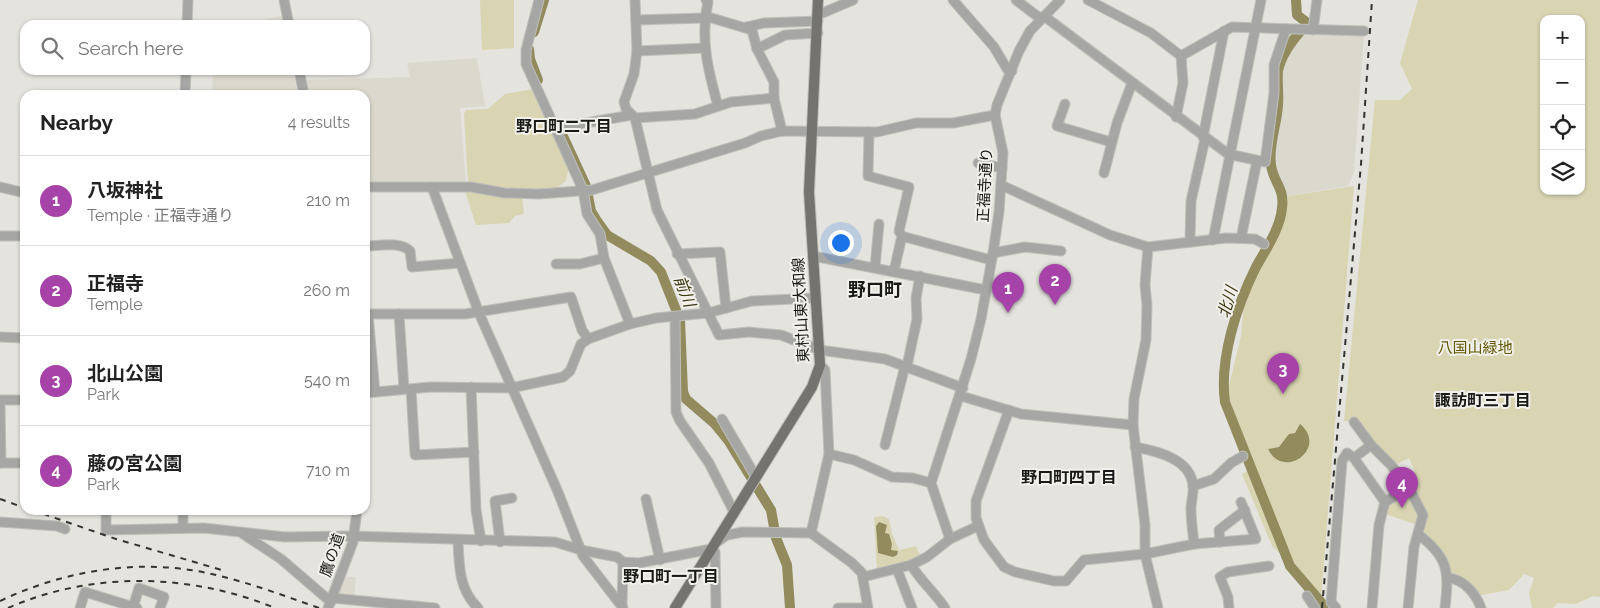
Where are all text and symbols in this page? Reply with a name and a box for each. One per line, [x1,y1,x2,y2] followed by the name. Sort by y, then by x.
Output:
[1540,15,1585,195] map controls
[1540,15,1585,60] button: +
[20,20,370,75] search box
[38,34,66,62] icon: search
[78,37,184,59] text: Search here
[1540,60,1585,105] button: −
[1540,105,1585,150] button: locate
[40,110,113,135] text: Nearby
[288,113,350,132] text: 4 results
[516,117,612,136] district label: 野口町二丁目
[974,147,996,223] street label: 正福寺通り
[1540,150,1585,195] button: layers
[87,179,163,201] text: 八坂神社
[52,191,60,210] text: 1
[306,191,350,210] text: 210 m
[87,206,234,225] text: Temple · 正福寺通り
[828,230,854,256] your location
[789,257,813,363] street label: 東村山東大和線
[1039,264,1071,305] pin: 2
[87,272,144,294] text: 正福寺
[992,272,1024,313] pin: 1
[670,273,700,311] water label: 前川
[848,279,902,300] district label: 野口町
[51,281,61,300] text: 2
[303,281,350,300] text: 260 m
[1214,282,1242,320] water label: 北川
[87,295,143,314] text: Temple
[1437,339,1513,357] park label: 八国山緑地
[1267,353,1299,394] pin: 3
[87,362,163,384] text: 北山公園
[52,371,60,390] text: 3
[304,371,350,390] text: 540 m
[87,385,120,404] text: Park
[1435,391,1531,410] district label: 諏訪町三丁目
[87,452,182,474] text: 藤の宮公園
[51,461,61,480] text: 4
[306,461,350,480] text: 710 m
[1386,467,1418,508] pin: 4
[1021,468,1117,487] district label: 野口町四丁目
[87,475,120,494] text: Park
[316,531,348,579] street label: 鷹の道
[623,567,719,586] district label: 野口町一丁目

